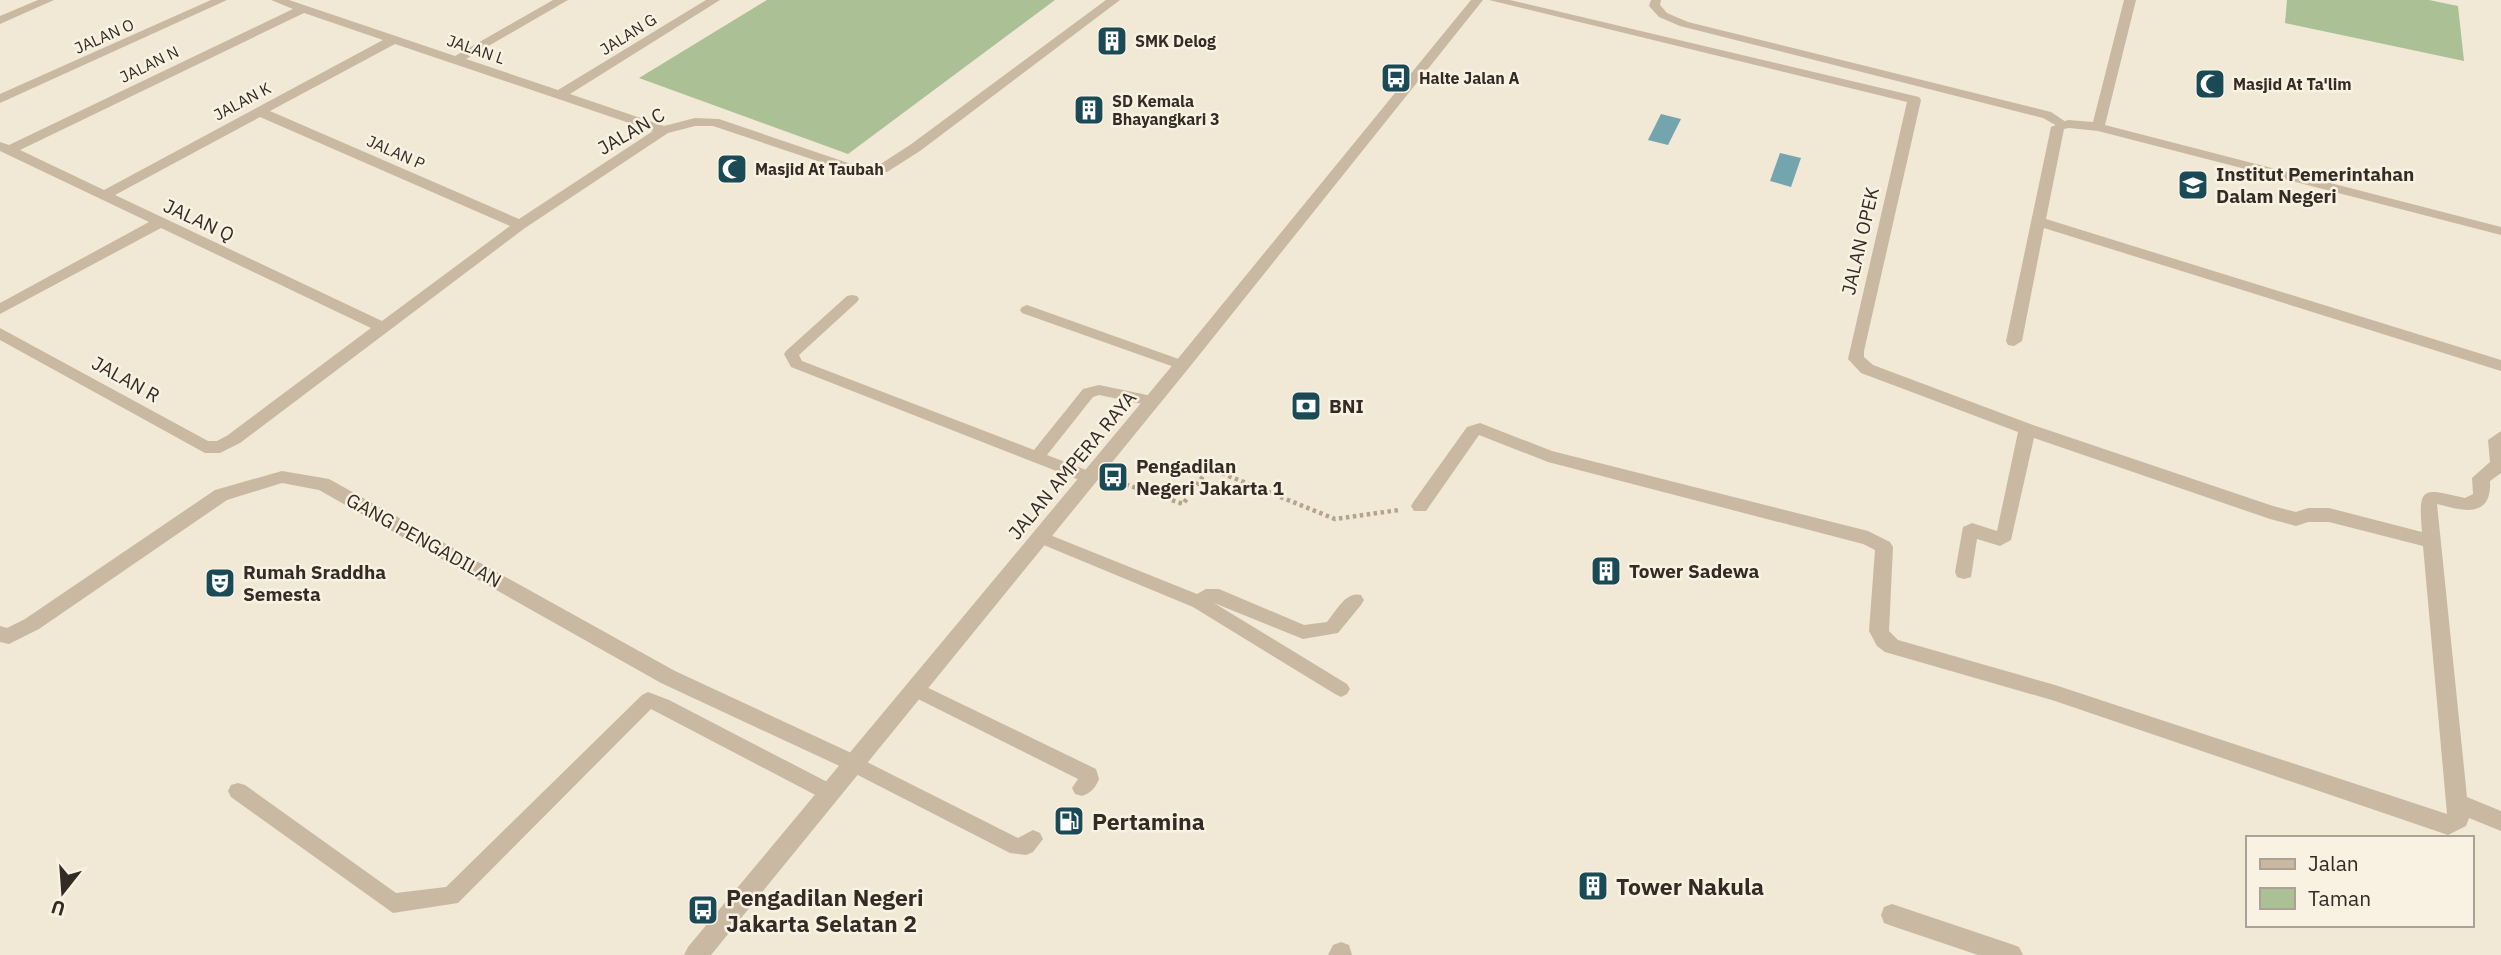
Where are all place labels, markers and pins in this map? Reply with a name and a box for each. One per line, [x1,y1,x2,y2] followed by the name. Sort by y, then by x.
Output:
[1095,24,1129,58] building icon: SMK Delog
[1135,31,1216,51] place label: SMK Delog
[1379,61,1413,95] bus stop icon: Halte Jalan A
[2193,67,2227,101] mosque icon: Masjid At Ta'lim
[1419,68,1520,88] place label: Halte Jalan A
[2233,74,2352,94] place label: Masjid At Ta'lim
[1112,91,1220,129] place label: SD Kemala Bhayangkari 3
[1072,93,1106,127] building icon: SD Kemala Bhayangkari 3
[715,152,749,186] mosque icon: Masjid At Taubah
[755,159,884,179] place label: Masjid At Taubah
[2216,162,2414,208] place label: Institut Pemerintahan Dalam Negeri
[2176,168,2210,202] school or university icon: Institut Pemerintahan Dalam Negeri
[1289,389,1323,423] bank icon: BNI
[1329,394,1364,418] place label: BNI
[1136,454,1285,500] place label: Pengadilan Negeri Jakarta 1
[1096,460,1130,494] bus stop icon: Pengadilan Negeri Jakarta 1
[1589,554,1623,588] building icon: Tower Sadewa
[1629,559,1760,583] place label: Tower Sadewa
[243,560,386,606] place label: Rumah Sraddha Semesta
[203,566,237,600] theatre icon: Rumah Sraddha Semesta
[1052,804,1086,838] fuel station icon: Pertamina
[1092,806,1205,836] place label: Pertamina
[1576,869,1610,903] building icon: Tower Nakula
[1616,871,1764,901] place label: Tower Nakula
[726,882,924,938] place label: Pengadilan Negeri Jakarta Selatan 2
[686,893,720,927] bus stop icon: Pengadilan Negeri Jakarta Selatan 2

